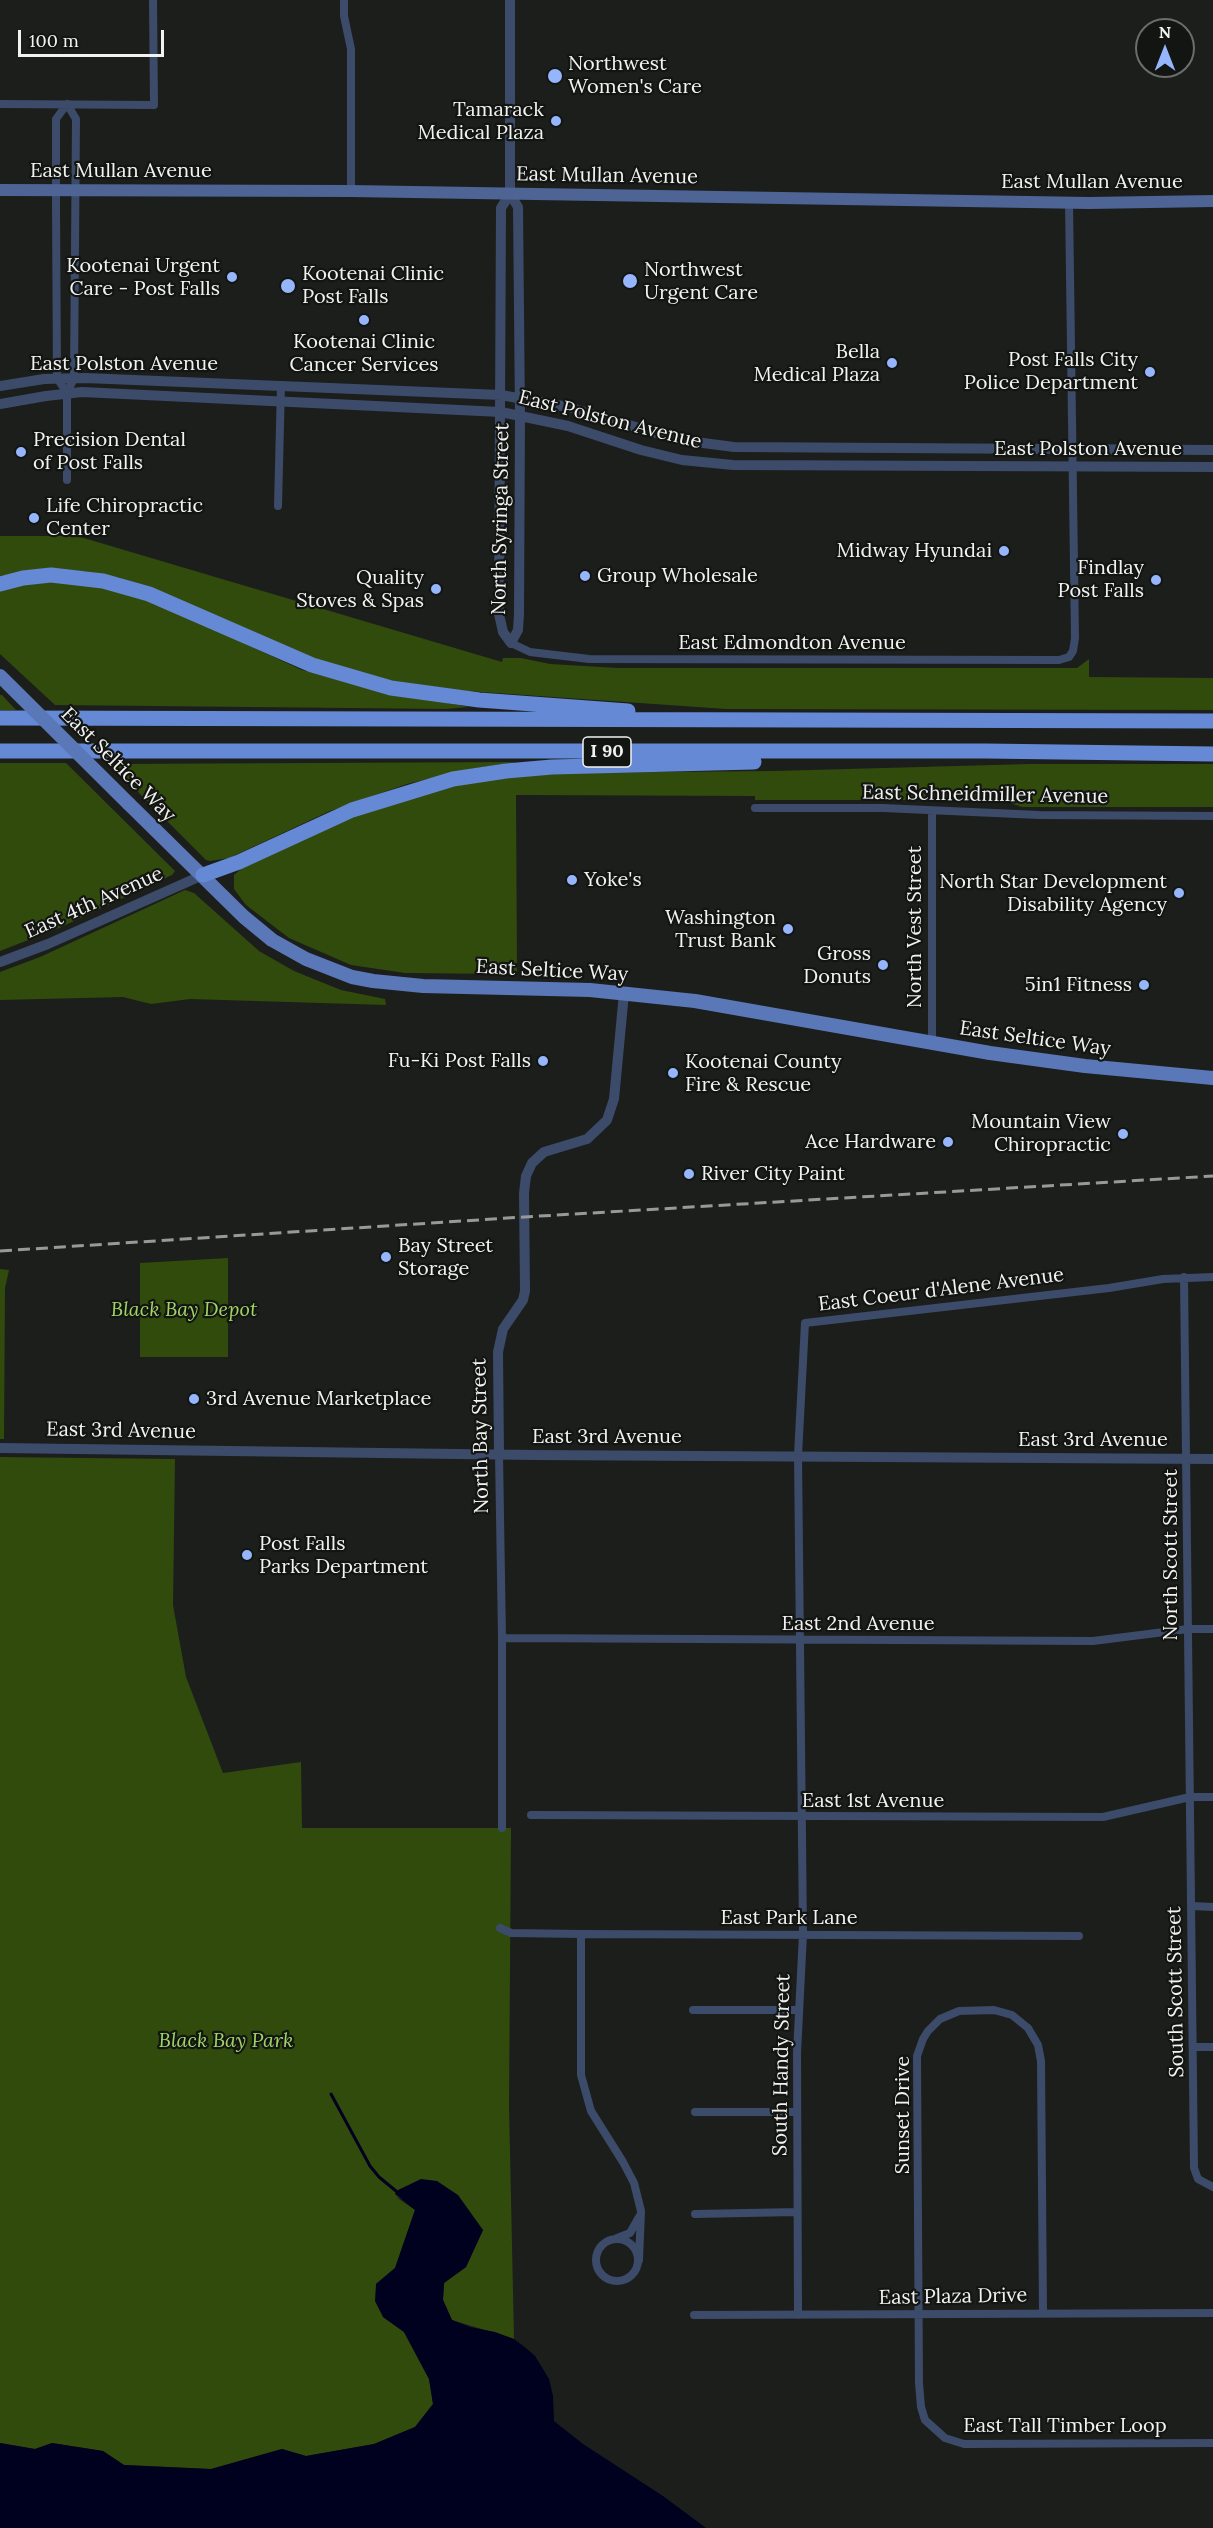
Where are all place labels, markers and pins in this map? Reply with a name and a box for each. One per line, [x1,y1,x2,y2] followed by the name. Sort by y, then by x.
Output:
[568,52,702,99] place label: Northwest Women's Care
[546,67,564,85] marker: Northwest Women's Care
[418,98,544,145] place label: Tamarack Medical Plaza
[549,114,563,128] marker: Tamarack Medical Plaza
[66,254,220,301] place label: Kootenai Urgent Care - Post Falls
[644,258,758,305] place label: Northwest Urgent Care
[302,262,444,309] place label: Kootenai Clinic Post Falls
[225,270,239,284] marker: Kootenai Urgent Care - Post Falls
[621,272,639,290] marker: Northwest Urgent Care
[279,277,297,295] marker: Kootenai Clinic Post Falls
[357,313,371,327] marker: Kootenai Clinic Cancer Services
[289,330,439,377] place label: Kootenai Clinic Cancer Services
[754,340,880,387] place label: Bella Medical Plaza
[964,348,1138,395] place label: Post Falls City Police Department
[885,356,899,370] marker: Bella Medical Plaza
[1143,365,1157,379] marker: Post Falls City Police Department
[33,428,186,475] place label: Precision Dental of Post Falls
[14,445,28,459] marker: Precision Dental of Post Falls
[46,494,203,541] place label: Life Chiropractic Center
[27,511,41,525] marker: Life Chiropractic Center
[837,539,992,563] place label: Midway Hyundai
[997,544,1011,558] marker: Midway Hyundai
[1058,556,1144,603] place label: Findlay Post Falls
[597,564,758,588] place label: Group Wholesale
[296,566,424,613] place label: Quality Stoves & Spas
[578,569,592,583] marker: Group Wholesale
[1149,573,1163,587] marker: Findlay Post Falls
[429,582,443,596] marker: Quality Stoves & Spas
[584,868,642,892] place label: Yoke's
[939,870,1167,917] place label: North Star Development Disability Agency
[565,873,579,887] marker: Yoke's
[1172,886,1186,900] marker: North Star Development Disability Agency
[665,906,776,953] place label: Washington Trust Bank
[781,922,795,936] marker: Washington Trust Bank
[803,942,871,989] place label: Gross Donuts
[876,958,890,972] marker: Gross Donuts
[1025,973,1132,997] place label: 5in1 Fitness
[1137,978,1151,992] marker: 5in1 Fitness
[388,1049,531,1073] place label: Fu-Ki Post Falls
[685,1050,842,1097] place label: Kootenai County Fire & Rescue
[536,1054,550,1068] marker: Fu-Ki Post Falls
[666,1066,680,1080] marker: Kootenai County Fire & Rescue
[971,1110,1111,1157] place label: Mountain View Chiropractic
[1116,1127,1130,1141] marker: Mountain View Chiropractic
[805,1130,936,1154] place label: Ace Hardware
[941,1135,955,1149] marker: Ace Hardware
[701,1162,845,1186] place label: River City Paint
[682,1167,696,1181] marker: River City Paint
[398,1234,493,1281] place label: Bay Street Storage
[379,1250,393,1264] marker: Bay Street Storage
[206,1387,431,1411] place label: 3rd Avenue Marketplace
[187,1392,201,1406] marker: 3rd Avenue Marketplace
[259,1532,428,1579] place label: Post Falls Parks Department
[240,1548,254,1562] marker: Post Falls Parks Department

